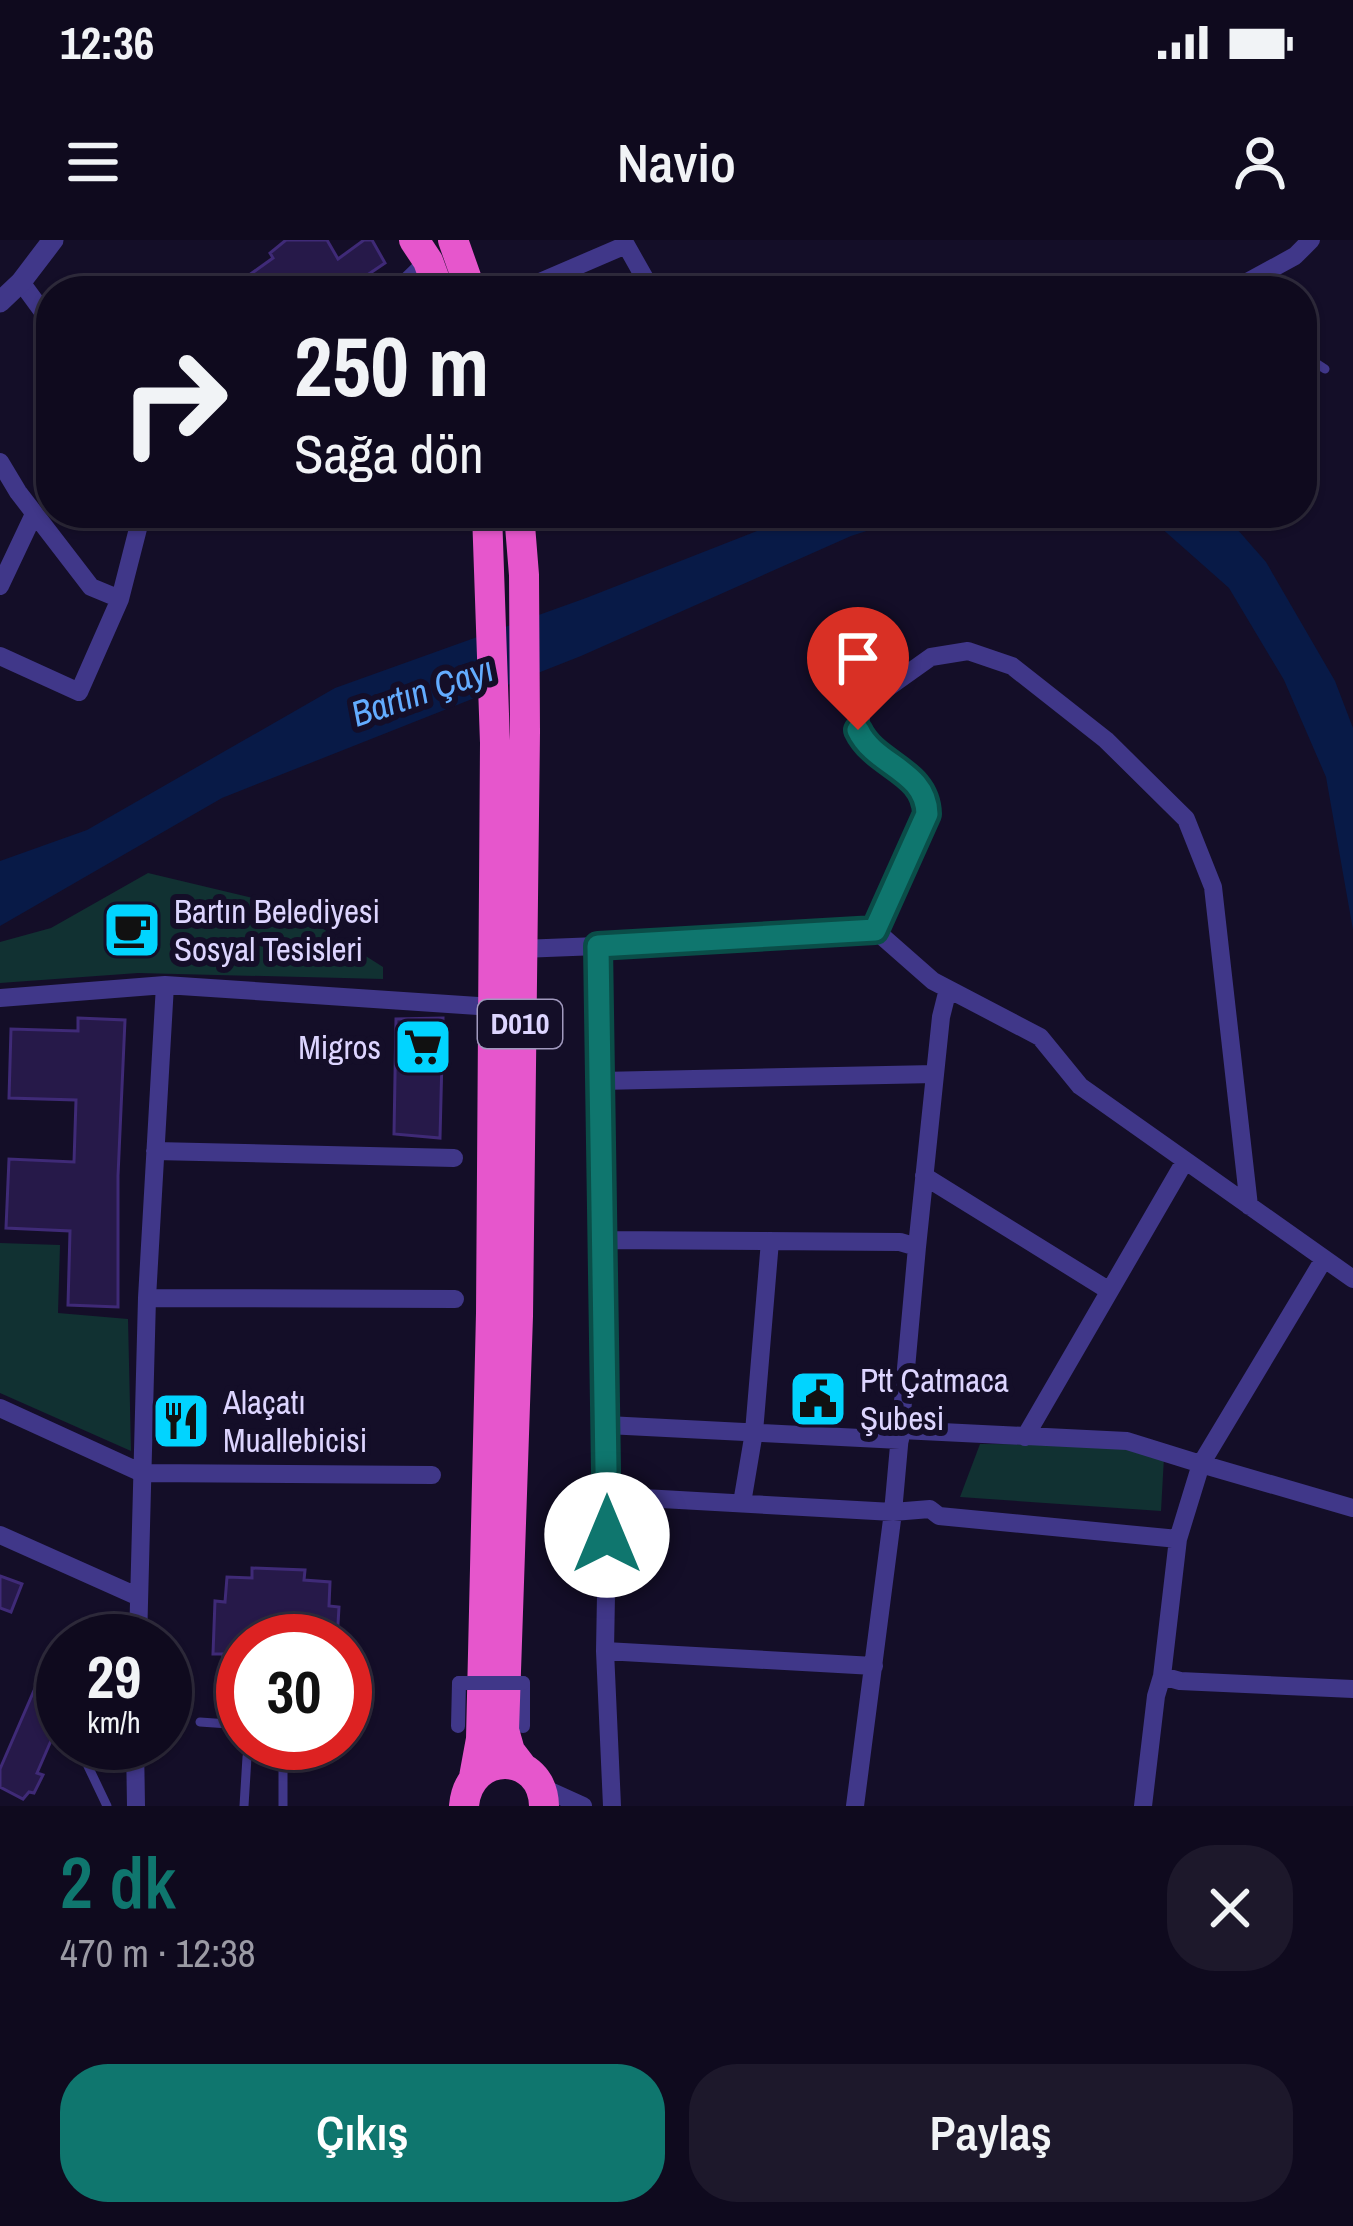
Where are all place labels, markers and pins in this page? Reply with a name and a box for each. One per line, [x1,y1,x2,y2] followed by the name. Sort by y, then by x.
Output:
[807,607,909,730] pin
[174,889,380,971] place label: Bartın Belediyesi Sosyal Tesisleri
[101,899,163,961] cafe icon: Bartın Belediyesi Sosyal Tesisleri
[392,1016,454,1078] supermarket icon: Migros
[298,1025,381,1069] place label: Migros
[860,1358,1009,1440] place label: Ptt Çatmaca Şubesi
[787,1368,849,1430] public building icon: Ptt Çatmaca Şubesi
[222,1380,367,1462] place label: Alaçatı Muallebicisi
[150,1390,212,1452] restaurant icon: Alaçatı Muallebicisi

